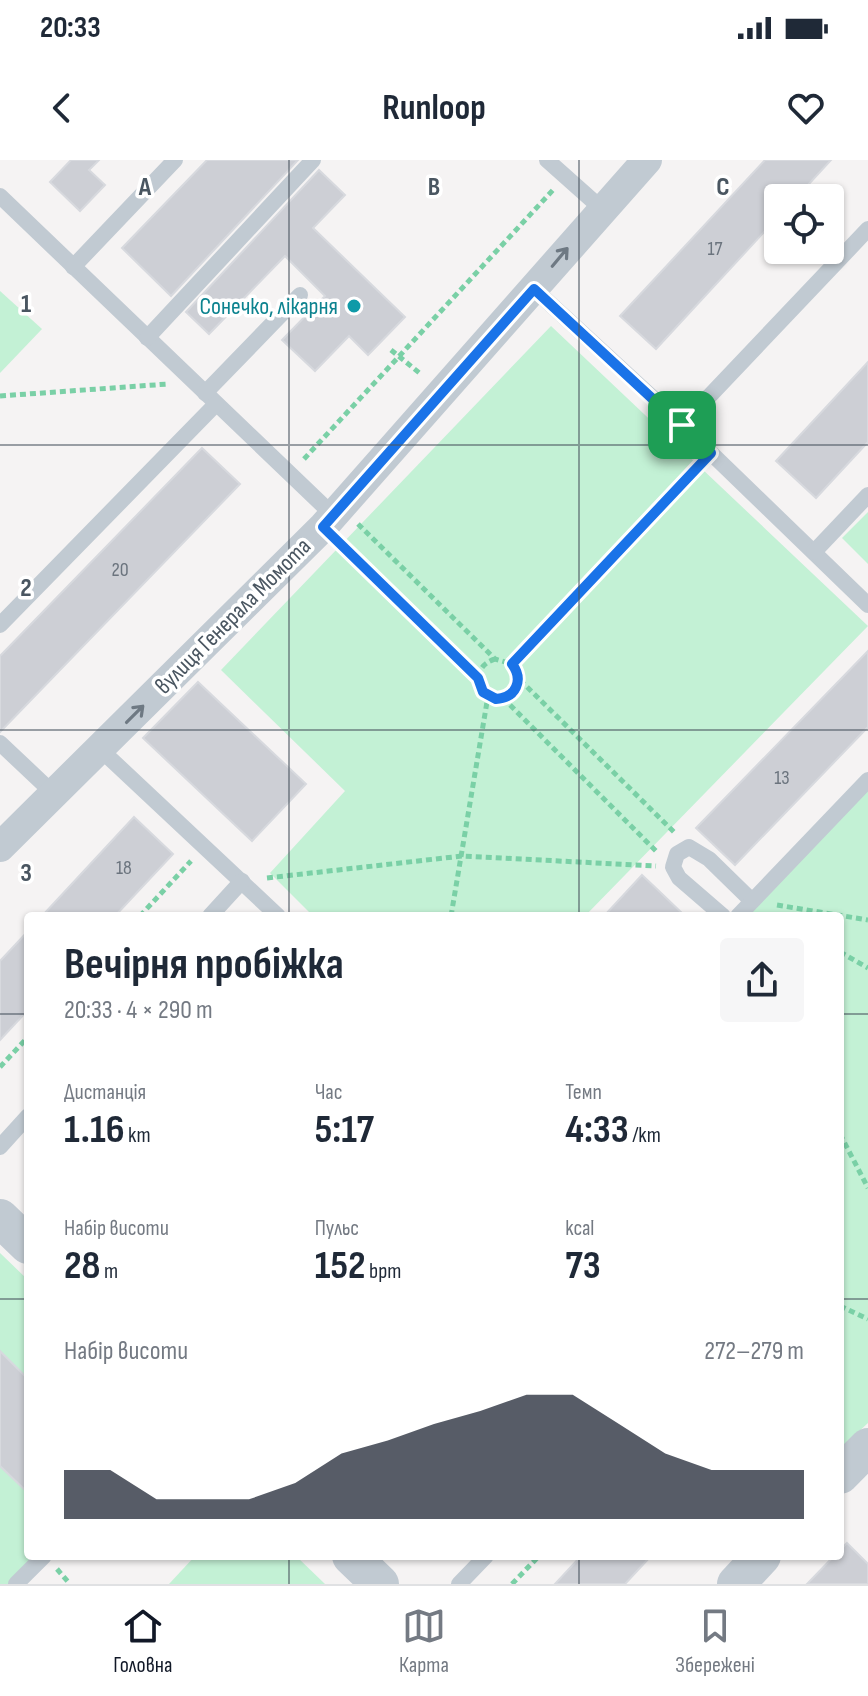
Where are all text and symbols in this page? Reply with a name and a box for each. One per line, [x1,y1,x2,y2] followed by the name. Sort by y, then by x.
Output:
[40,10,101,46] text: 20:33
[40,86,84,130] icon: back
[784,86,828,130] icon: heart
[382,87,486,130] text: Runloop
[138,172,152,203] text: A
[428,172,440,203] text: B
[716,172,730,203] text: C
[764,184,844,264] map controls
[764,184,844,264] button: locate
[708,237,722,261] house number: 17
[551,248,569,268] one-way arrow
[21,289,31,320] text: 1
[200,292,338,321] place label: Сонечко, лікарня
[345,297,363,315] marker: Сонечко, лікарня
[648,391,716,459] pin
[660,403,704,447] icon: arrive
[149,532,317,700] street label: вулиця Генерала Момота
[111,558,129,582] house number: 20
[20,573,32,604] text: 2
[125,704,145,723] one-way arrow
[774,766,790,790] house number: 13
[116,856,132,880] house number: 18
[20,858,32,889] text: 3
[64,938,344,991] text: Вечірня пробіжка
[720,938,804,1022] button: share
[64,995,213,1026] text: 20:33 · 4 × 290 m
[64,1079,146,1106] text: Дистанція
[315,1079,343,1106] text: Час
[565,1079,602,1106] text: Темп
[64,1106,125,1154] text: 1.16
[315,1106,374,1154] text: 5:17
[565,1106,629,1154] text: 4:33
[125,1122,151,1149] text: km
[629,1122,661,1149] text: /km
[64,1215,169,1242] text: Набір висоти
[315,1215,359,1242] text: Пульс
[565,1215,594,1242] text: kcal
[64,1242,100,1290] text: 28
[315,1242,366,1290] text: 152
[565,1242,601,1290] text: 73
[100,1258,118,1285] text: m
[366,1258,401,1285] text: bpm
[64,1336,188,1367] text: Набір висоти
[704,1336,804,1367] text: 272–279 m
[113,1604,173,1679] tab: Головна
[399,1604,449,1679] tab: Карта
[675,1604,755,1679] tab: Збережені

